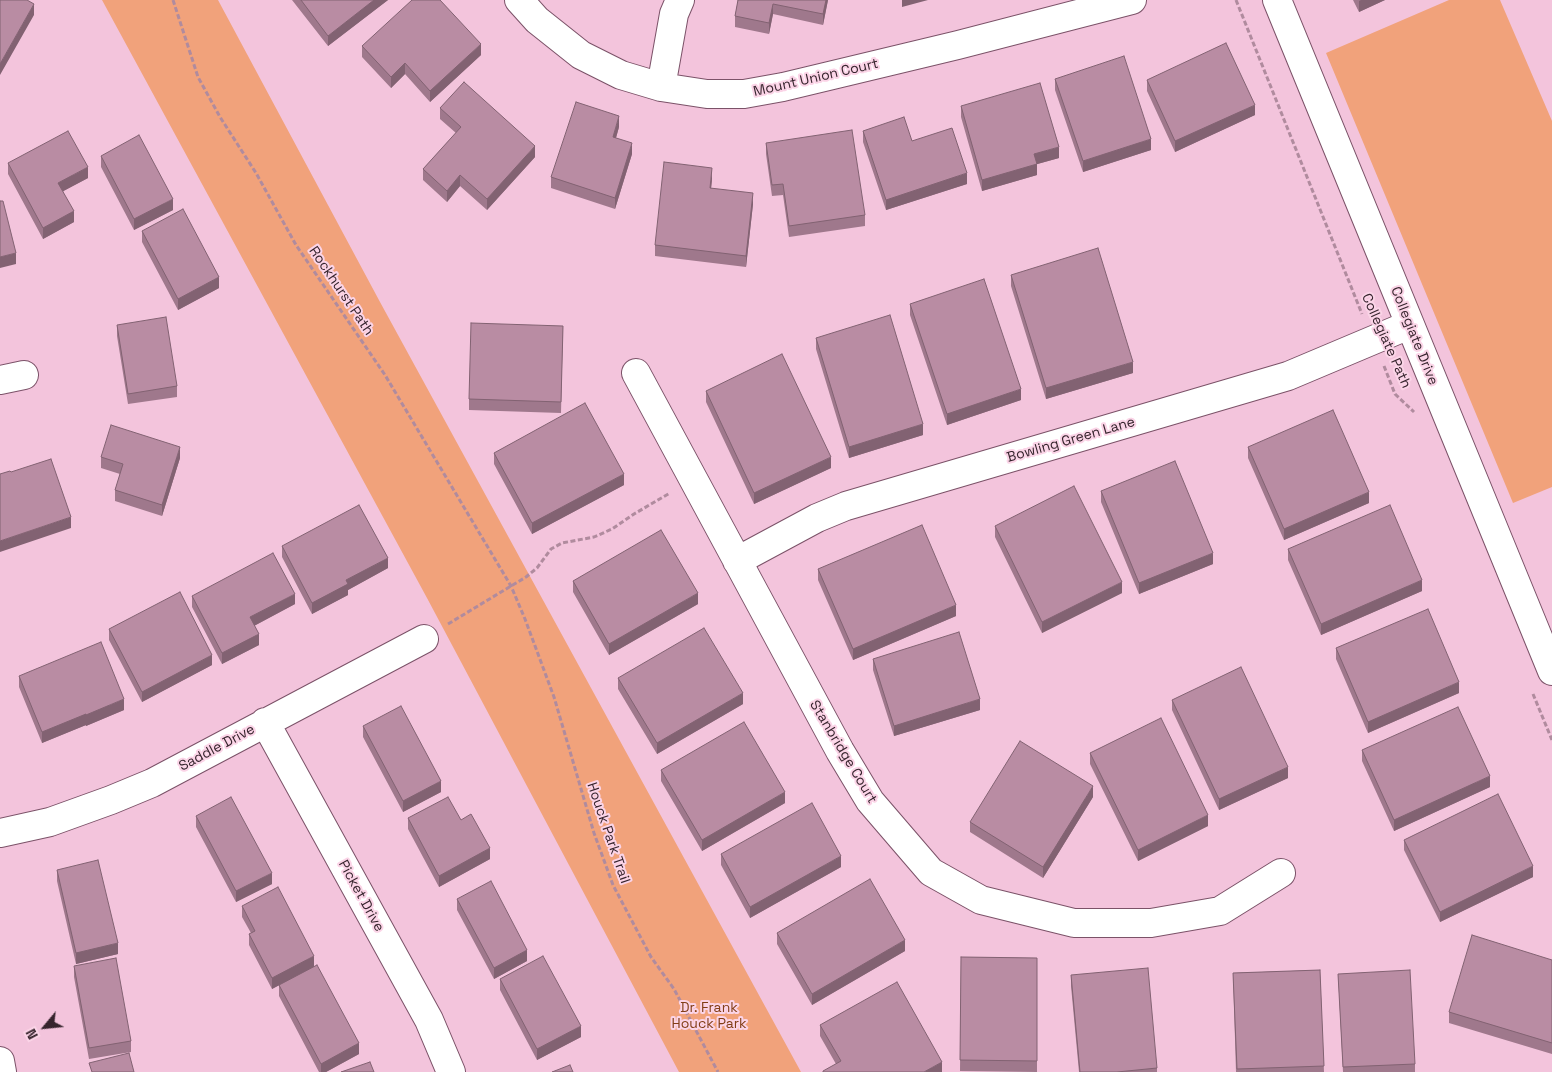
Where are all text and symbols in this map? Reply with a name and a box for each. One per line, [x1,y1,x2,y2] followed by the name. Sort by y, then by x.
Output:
[752,55,880,101] street label: Mount Union Court
[305,243,377,339] street label: Rockhurst Path
[1387,284,1441,388] street label: Collegiate Drive
[1358,291,1414,391] street label: Collegiate Path
[1005,414,1137,466] street label: Bowling Green Lane
[806,697,880,807] street label: Stanbridge Court
[176,721,258,775] street label: Saddle Drive
[583,780,633,886] street label: Houck Park Trail
[335,857,387,935] street label: Picket Drive
[671,1000,747,1032] park label: Dr. Frank Houck Park
[20,1002,70,1052] north arrow
[22,1026,42,1042] text: N

